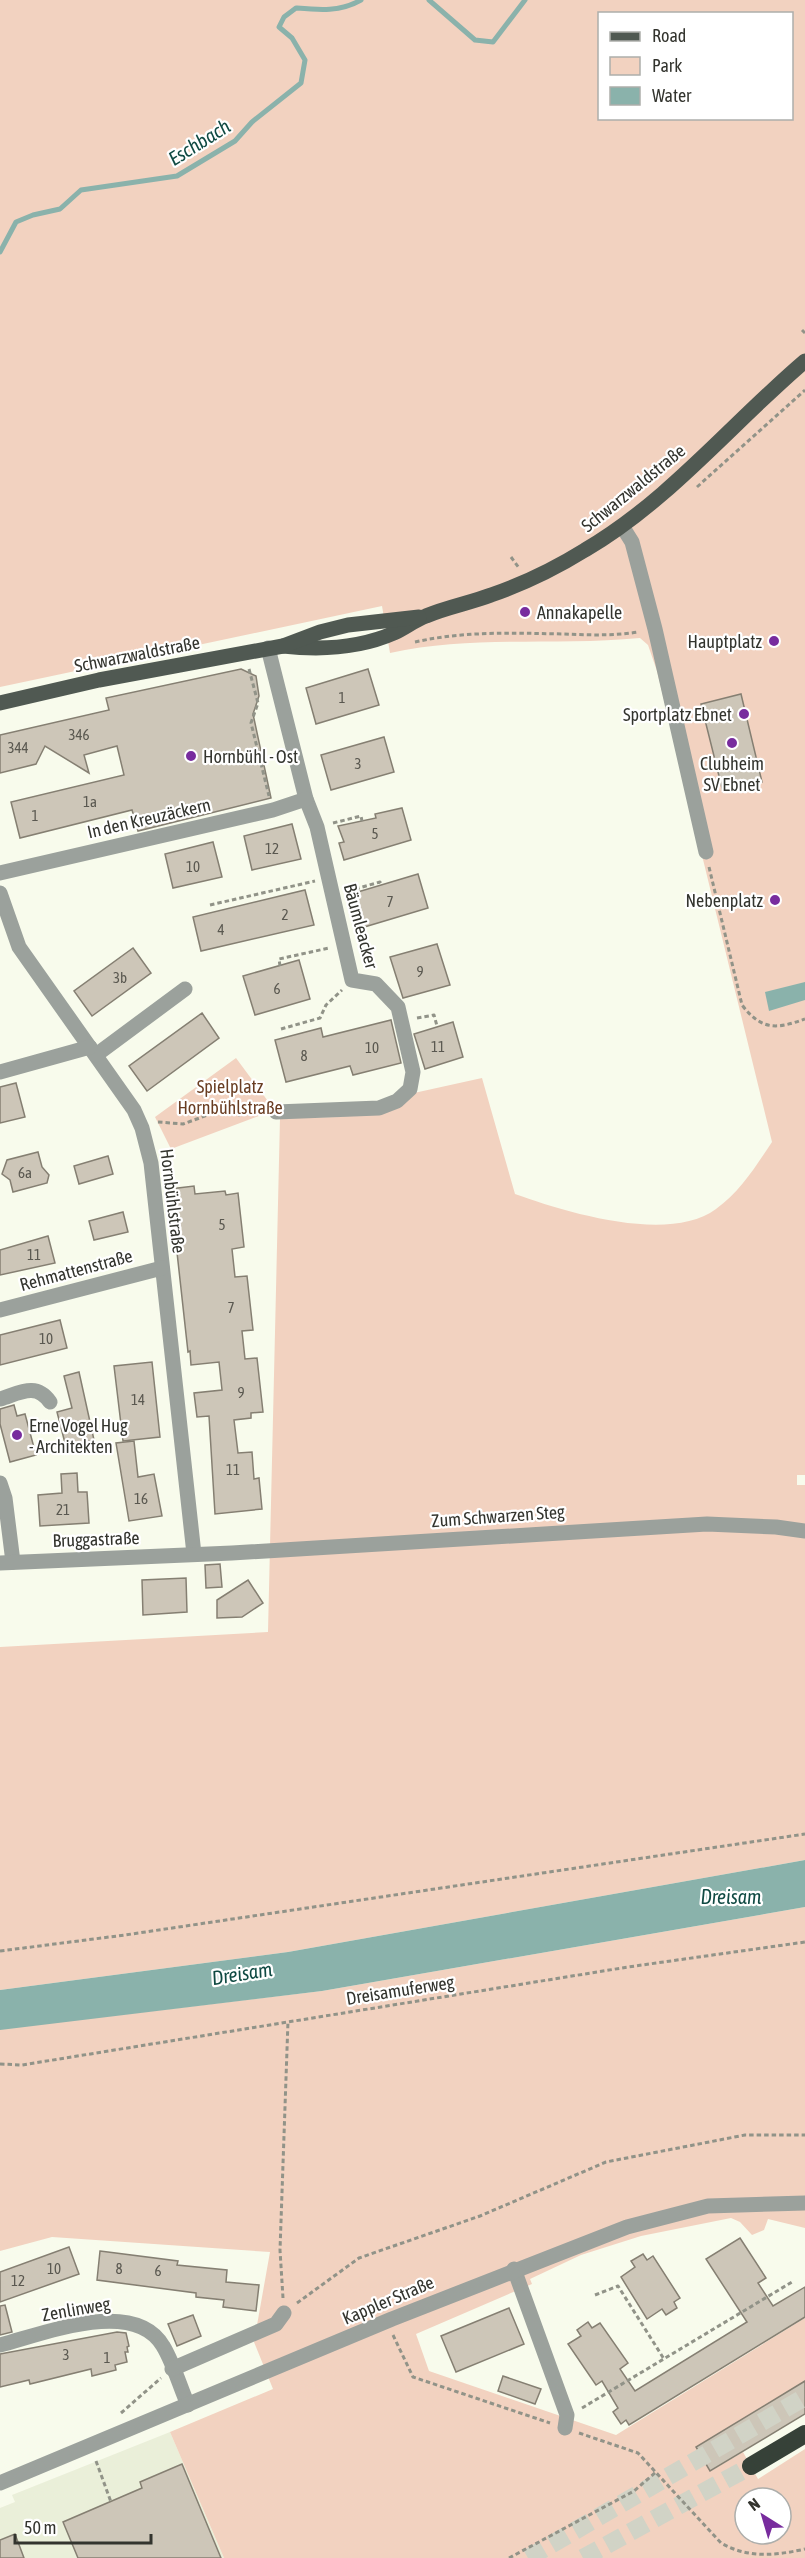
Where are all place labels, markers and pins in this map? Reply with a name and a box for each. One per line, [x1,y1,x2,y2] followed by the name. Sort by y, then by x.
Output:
[537,602,622,623] place label: Annakapelle
[518,605,532,619] marker: Annakapelle
[687,631,763,652] place label: Hauptplatz
[767,634,781,648] marker: Hauptplatz
[623,704,732,725] place label: Sportplatz Ebnet
[737,707,751,721] marker: Sportplatz Ebnet
[725,736,739,750] marker: Clubheim SV Ebnet
[203,746,298,767] place label: Hornbühl - Ost
[184,749,198,763] marker: Hornbühl - Ost
[700,753,764,795] place label: Clubheim SV Ebnet
[685,890,764,911] place label: Nebenplatz
[768,893,782,907] marker: Nebenplatz
[29,1415,128,1457] place label: Erne Vogel Hug - Architekten
[10,1428,24,1442] marker: Erne Vogel Hug - Architekten

